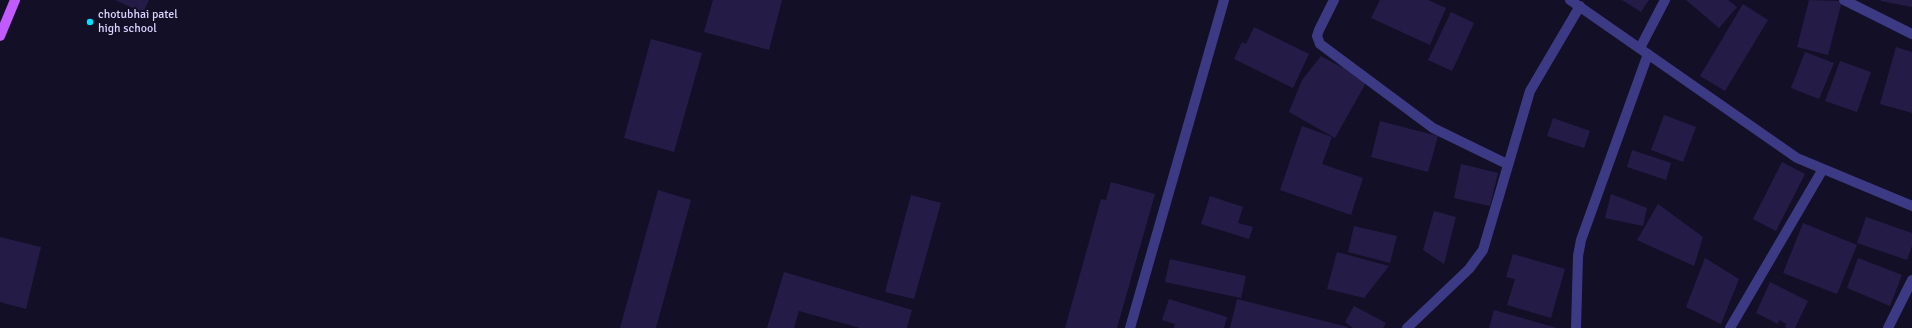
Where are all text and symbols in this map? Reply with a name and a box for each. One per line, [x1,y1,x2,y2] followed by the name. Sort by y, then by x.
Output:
[98,8,178,36] place label: chotubhai patel high school
[85,17,95,27] marker: chotubhai patel high school

